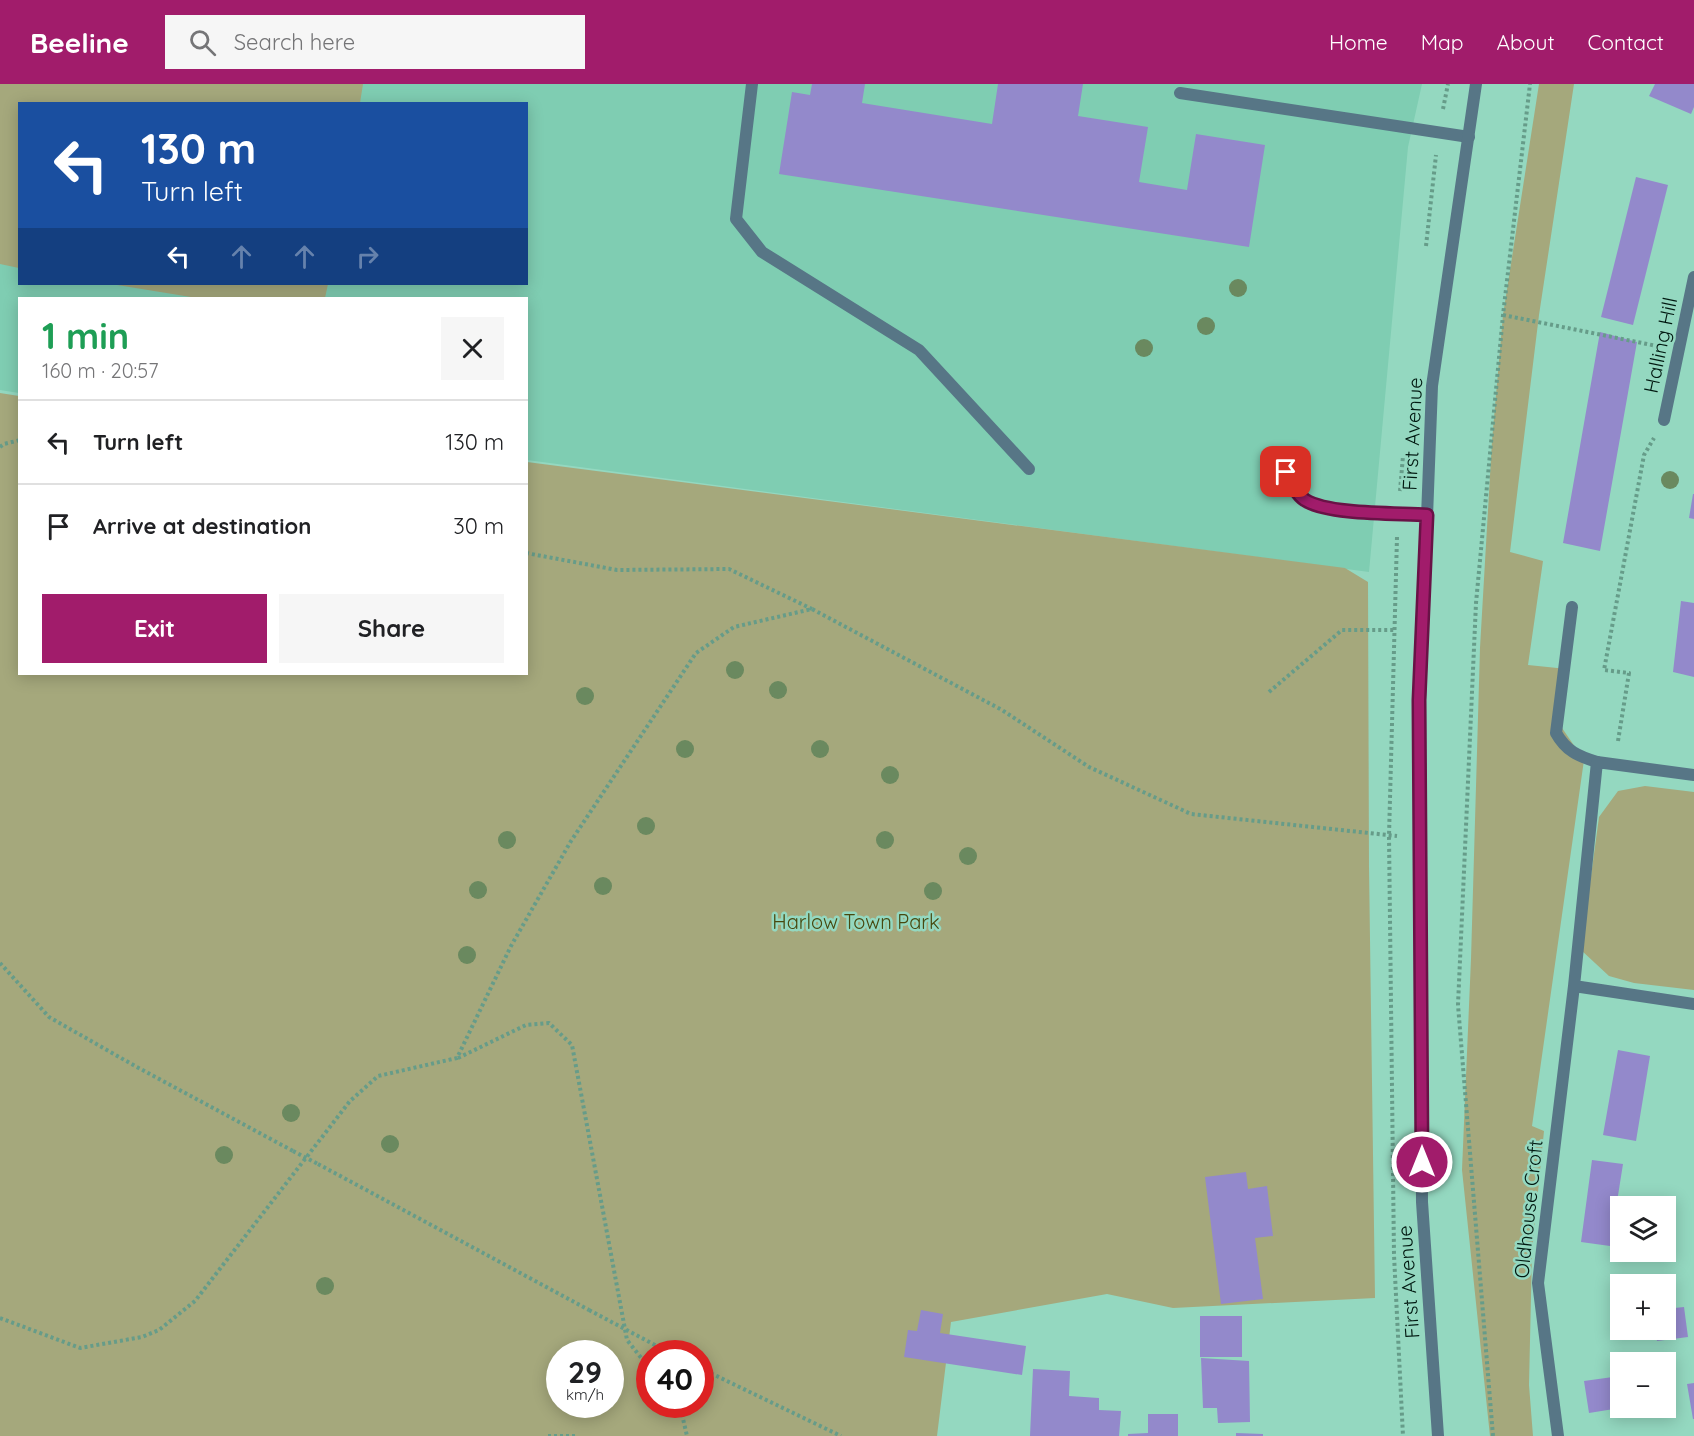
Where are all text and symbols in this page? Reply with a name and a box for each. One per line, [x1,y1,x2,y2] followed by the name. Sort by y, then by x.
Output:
[165,15,585,69] search box
[30,25,129,60] text: Beeline
[186,26,219,59] icon: search
[234,28,355,56] text: Search here
[1329,29,1388,55] text: Home
[1421,29,1464,55] text: Map
[1497,29,1555,55] text: About
[1588,29,1664,55] text: Contact
[141,122,256,175] text: 130 m
[42,126,120,204] icon: left
[141,174,243,208] text: Turn left
[162,240,195,273] icon: left
[225,240,258,273] icon: ahead
[288,240,321,273] icon: ahead
[351,240,384,273] icon: right
[1638,295,1682,395] street label: Halling Hill
[42,313,129,358] text: 1 min
[441,317,504,380] button: close
[42,358,158,383] text: 160 m · 20:57
[1397,377,1427,491] street label: First Avenue
[42,426,75,459] icon: left
[93,428,183,456] text: Turn left
[445,428,504,456] text: 130 m
[1260,446,1311,497] pin
[1269,455,1302,488] icon: arrive
[42,510,75,543] icon: arrive
[93,512,311,540] text: Arrive at destination
[453,512,504,540] text: 30 m
[42,594,267,663] button: Exit
[279,594,504,663] button: Share
[772,909,940,934] park label: Harlow Town Park
[1390,1130,1454,1194] position arrow
[1508,1138,1548,1280] street label: Oldhouse Croft
[1610,1196,1676,1418] map controls
[1610,1196,1676,1262] button: layers
[1392,1225,1424,1339] street label: First Avenue
[1610,1274,1676,1340] button: +
[636,1340,714,1418] speed limit sign: 40
[1610,1352,1676,1418] button: −
[568,1353,602,1391] text: 29
[566,1385,604,1404] text: km/h

